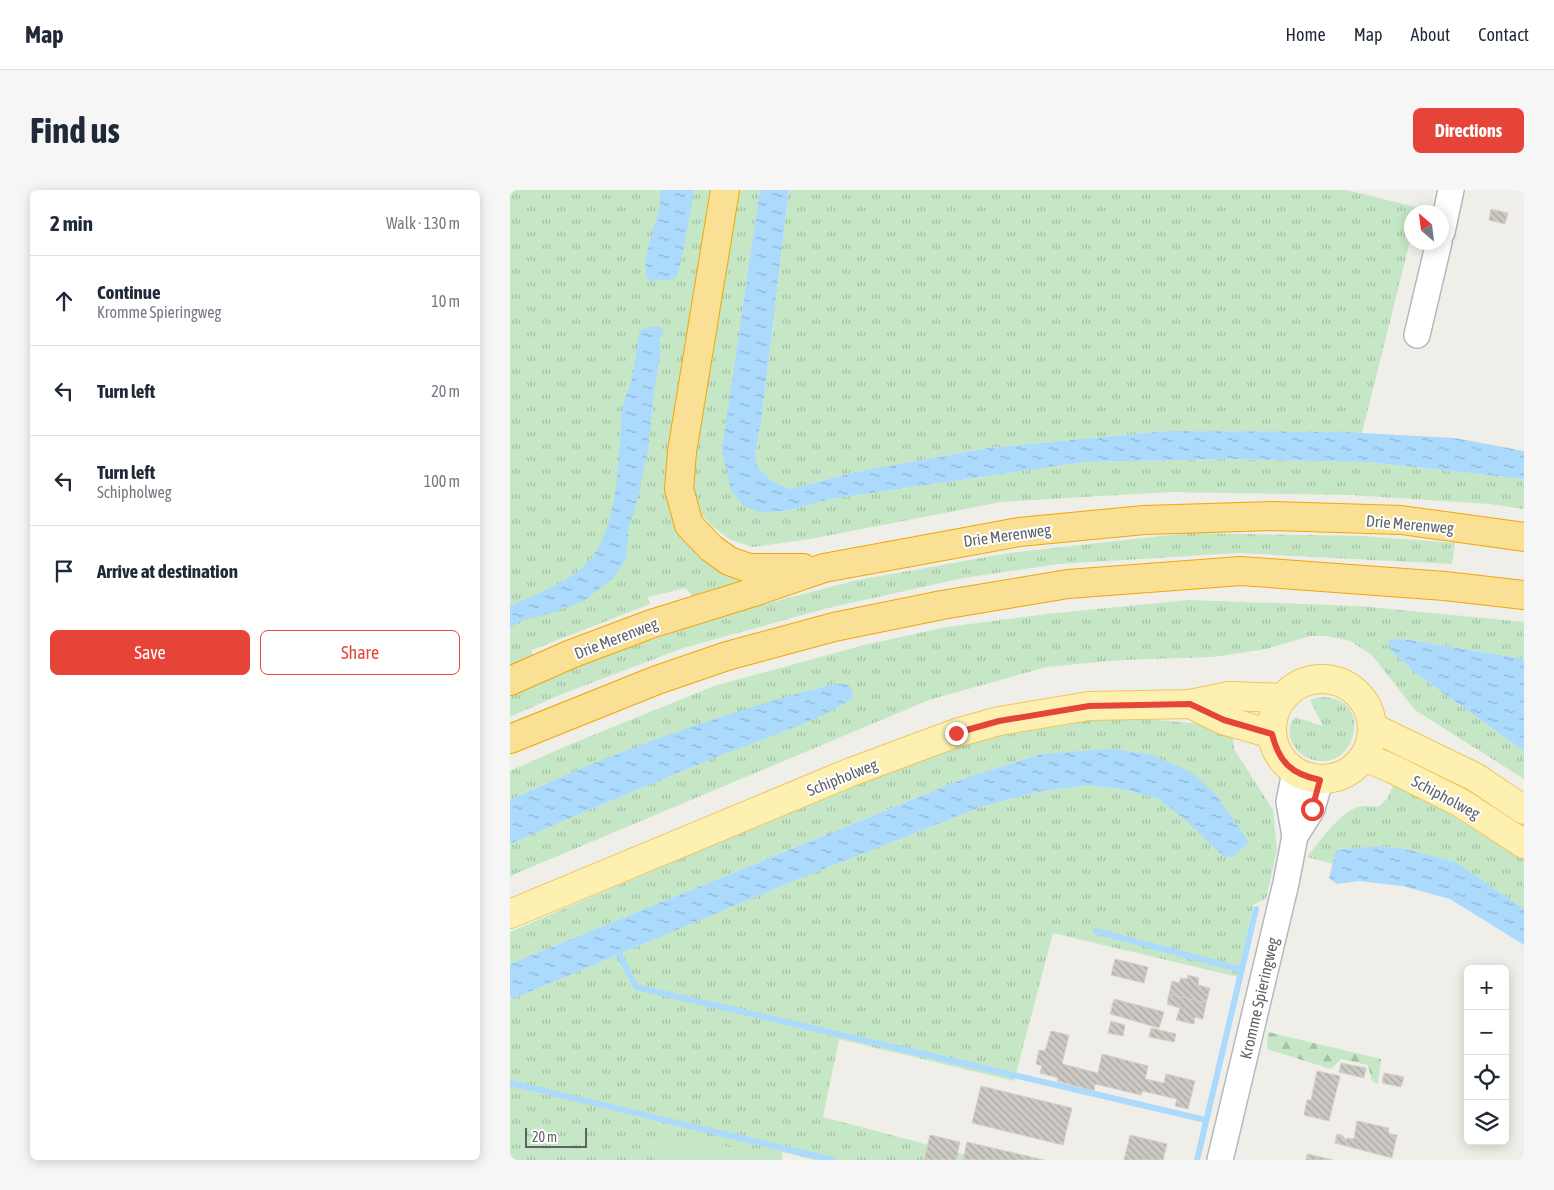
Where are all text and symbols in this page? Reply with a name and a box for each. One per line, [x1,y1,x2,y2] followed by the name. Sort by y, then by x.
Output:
[25,21,64,48] text: Map
[1286,24,1326,45] text: Home
[1354,24,1383,45] text: Map
[1411,24,1450,45] text: About
[1478,24,1529,45] text: Contact
[1413,108,1524,153] button: Directions
[30,110,120,150] text: Find us
[1404,205,1449,250] north arrow
[50,211,93,235] text: 2 min
[386,214,460,232] text: Walk · 130 m
[97,281,161,303] text: Continue
[50,287,78,315] icon: ahead
[431,292,460,310] text: 10 m
[97,303,221,321] text: Kromme Spieringweg
[50,377,78,405] icon: left
[97,380,155,402] text: Turn left
[431,382,460,400] text: 20 m
[97,461,155,483] text: Turn left
[50,467,78,495] icon: left
[424,472,460,490] text: 100 m
[97,483,172,501] text: Schipholweg
[1365,511,1455,538] street label: Drie Merenweg
[962,520,1052,551] street label: Drie Merenweg
[50,557,78,585] icon: arrive
[97,560,238,582] text: Arrive at destination
[572,614,661,663] street label: Drie Merenweg
[50,630,250,675] button: Save
[260,630,460,675] button: Share
[945,722,968,745] route end
[804,755,880,800] street label: Schipholweg
[1408,772,1483,823] street label: Schipholweg
[1301,798,1324,821] route start
[1236,935,1283,1061] street label: Kromme Spieringweg
[1464,965,1509,1145] map controls
[1464,965,1509,1010] button: +
[1464,1010,1509,1055] button: −
[1464,1055,1509,1100] button: locate
[1464,1100,1509,1145] button: layers
[525,1125,588,1148] scale bar
[532,1129,557,1145] text: 20 m

